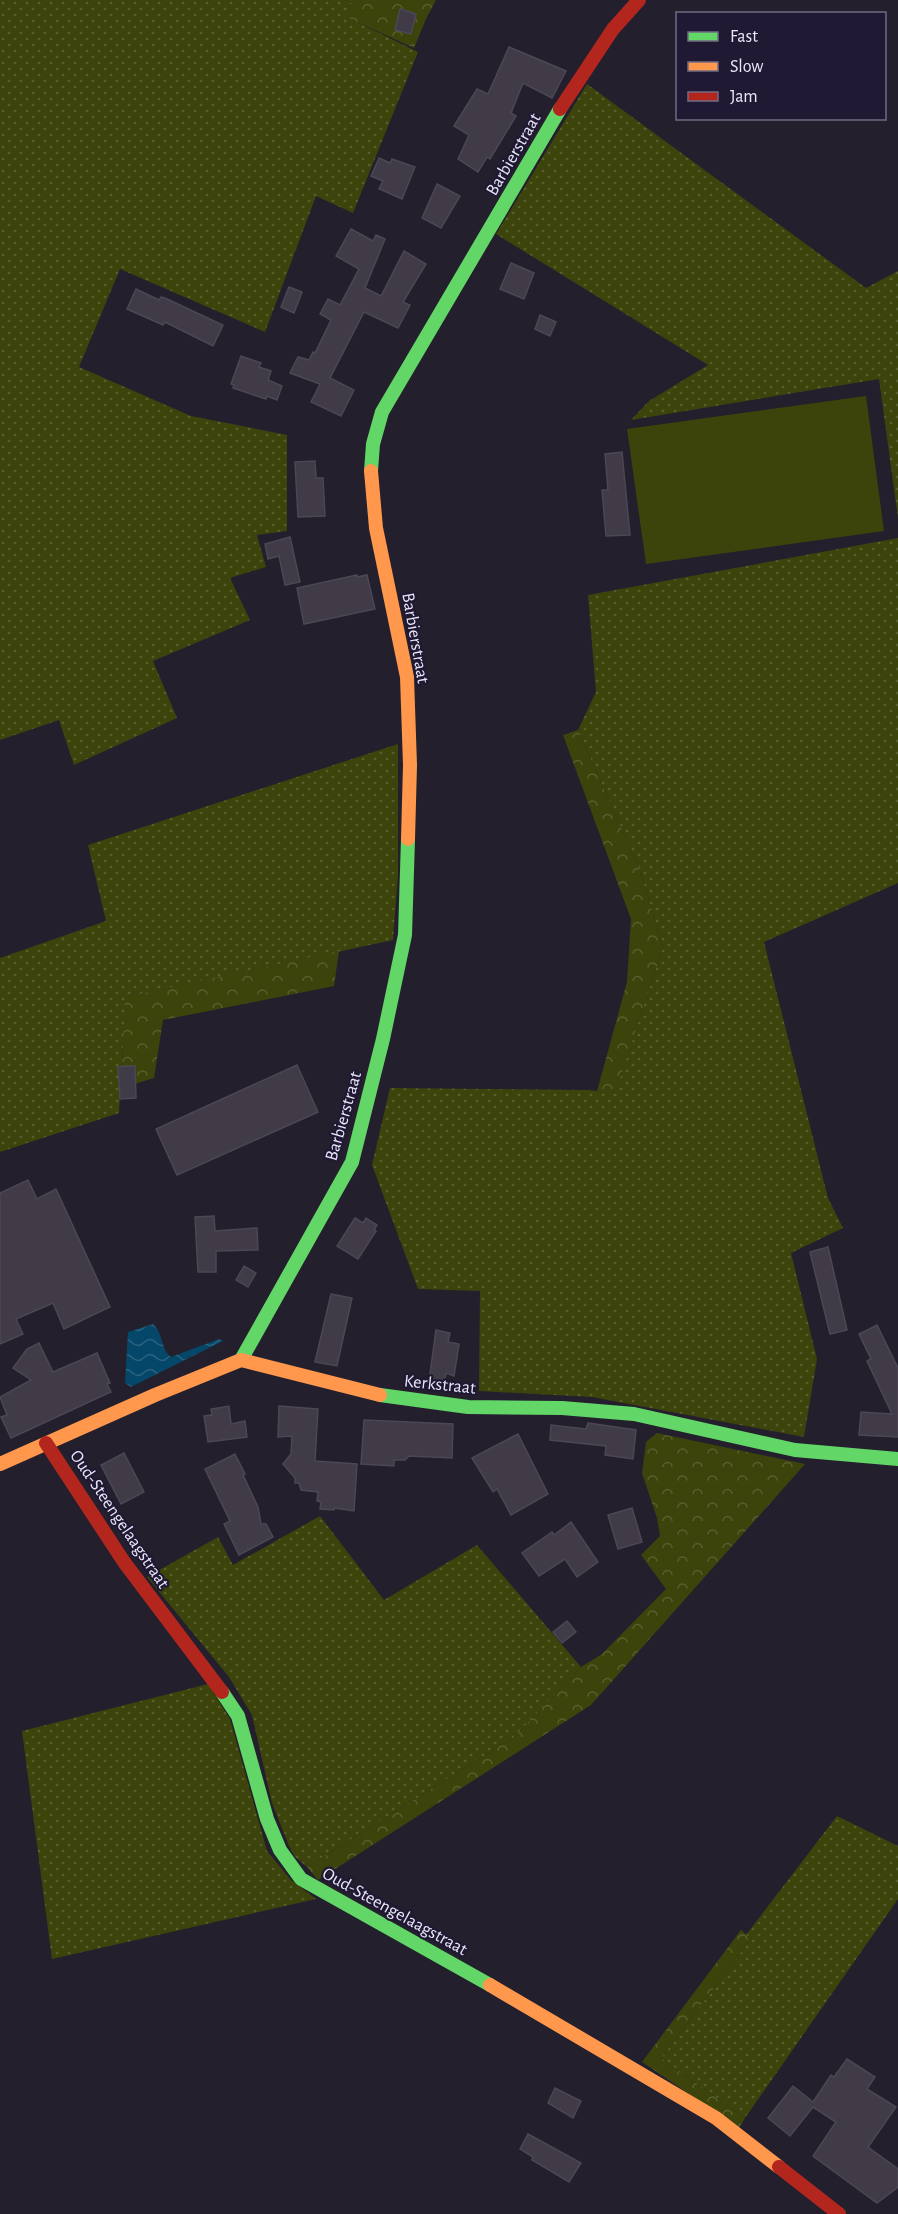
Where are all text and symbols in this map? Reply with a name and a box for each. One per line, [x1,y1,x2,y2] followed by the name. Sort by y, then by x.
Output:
[676,12,886,120] legend
[730,28,758,46] text: Fast
[730,58,763,76] text: Slow
[730,88,758,106] text: Jam
[483,110,545,199] street label: Barbierstraat
[398,591,432,685] street label: Barbierstraat
[323,1069,365,1163] street label: Barbierstraat
[403,1372,477,1398] street label: Kerkstraat
[66,1447,172,1592] street label: Oud-Steengelaagstraat
[319,1865,470,1959] street label: Oud-Steengelaagstraat

